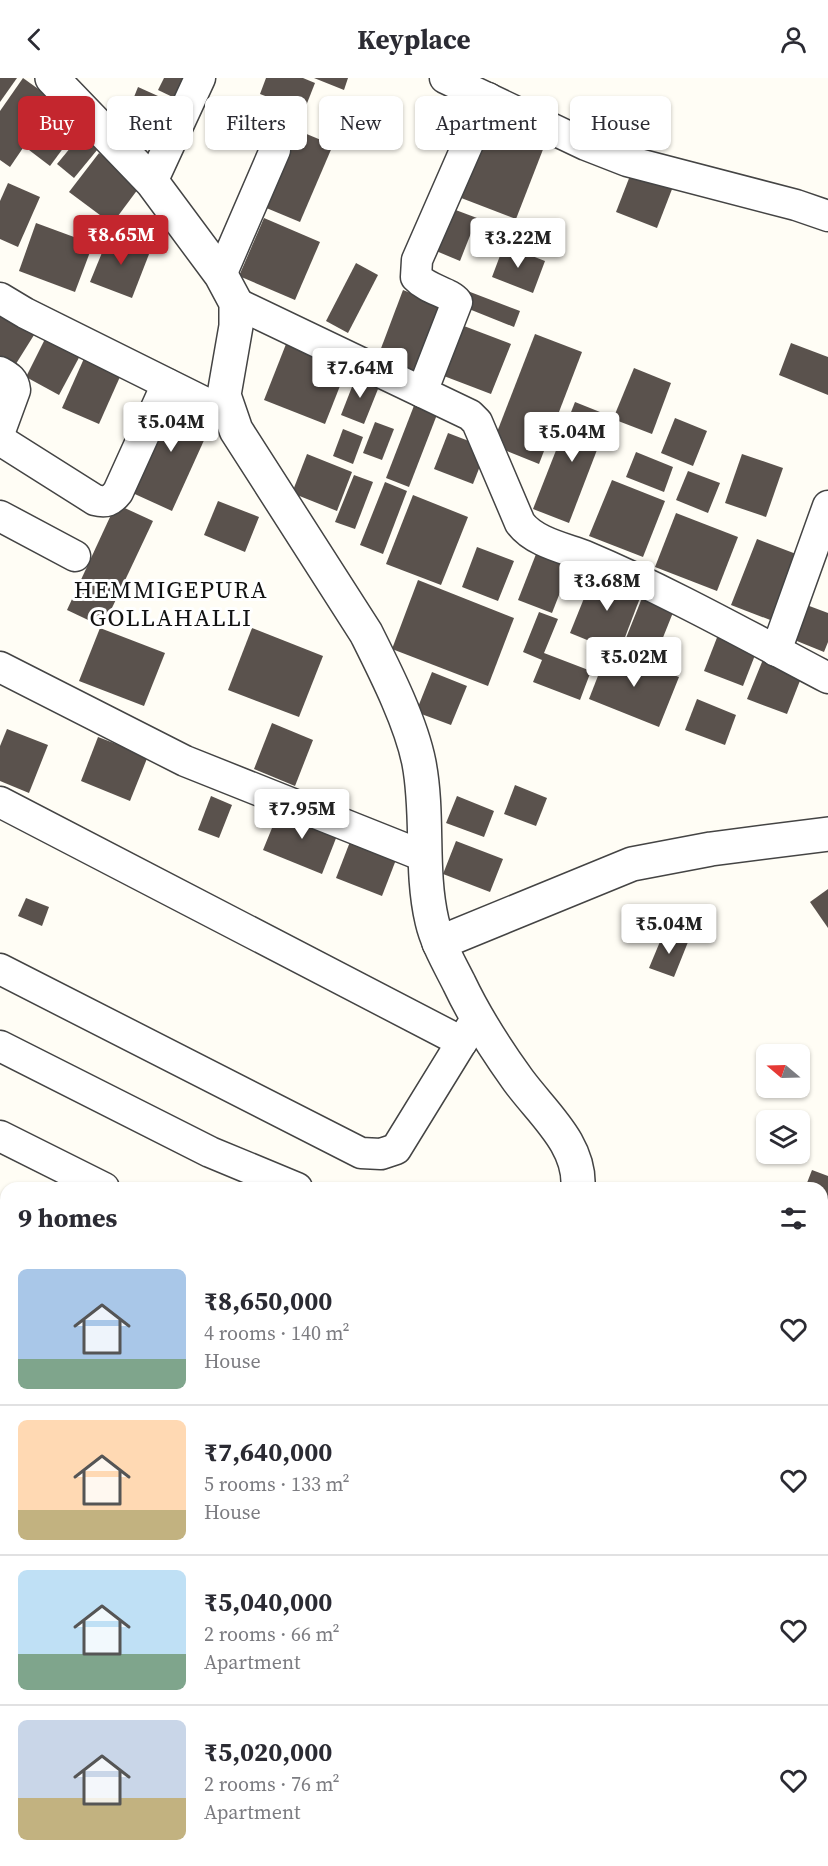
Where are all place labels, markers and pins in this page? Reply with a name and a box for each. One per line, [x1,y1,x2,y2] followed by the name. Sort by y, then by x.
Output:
[72,215,170,266] pin: ₹8.65M
[469,218,567,269] pin: ₹3.22M
[311,348,409,399] pin: ₹7.64M
[122,402,220,453] pin: ₹5.04M
[523,412,621,463] pin: ₹5.04M
[558,561,656,612] pin: ₹3.68M
[585,637,683,688] pin: ₹5.02M
[253,789,351,840] pin: ₹7.95M
[620,904,718,955] pin: ₹5.04M

